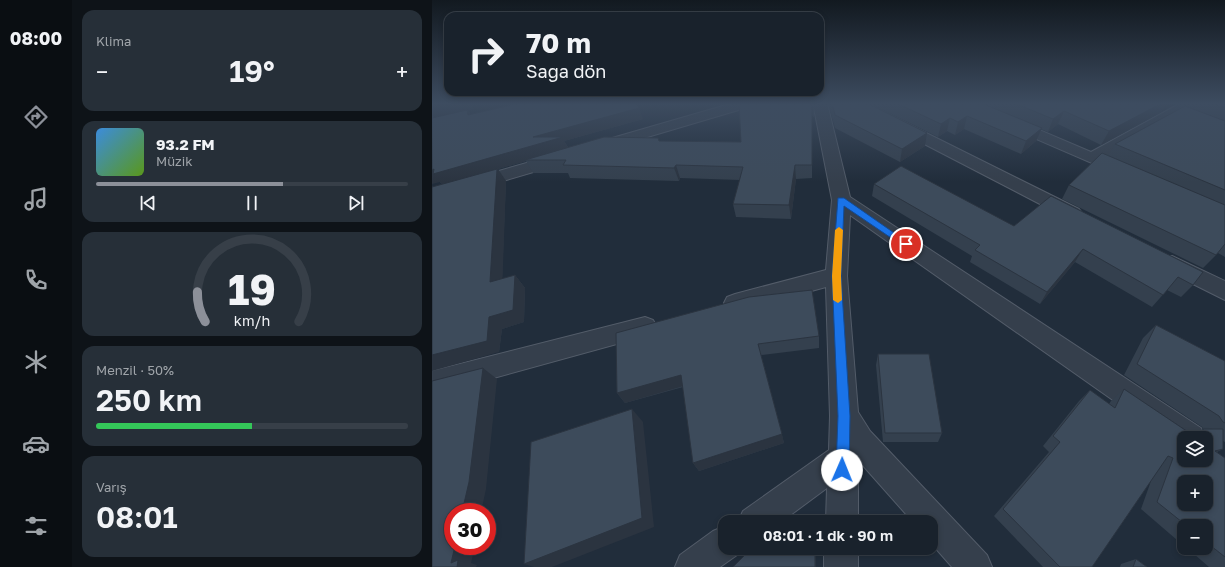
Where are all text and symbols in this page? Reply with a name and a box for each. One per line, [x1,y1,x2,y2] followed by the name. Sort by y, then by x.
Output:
[526,26,591,59] text: 70 m
[10,27,62,49] text: 08:00
[460,28,512,80] icon: right
[96,33,131,49] text: Klima
[229,53,275,89] text: 19°
[96,58,108,85] text: −
[396,58,408,85] text: +
[526,60,606,82] text: Sağa dön
[22,103,50,131] icon: directions
[156,135,215,153] text: 93.2 FM
[156,153,193,169] text: Müzik
[22,185,50,213] icon: music
[137,192,159,214] icon: previous
[241,192,263,214] icon: pause
[345,192,367,214] icon: next
[889,227,923,261] pin
[895,233,917,255] icon: arrive
[228,263,276,313] text: 19
[22,266,50,294] icon: phone
[234,311,270,328] text: km/h
[22,348,50,376] icon: climate
[96,362,174,378] text: Menzil · 50%
[96,382,202,418] text: 250 km
[22,430,50,458] icon: car
[1177,431,1213,555] map controls
[1177,431,1213,467] button: layers
[821,449,863,491] position arrow
[1177,475,1213,511] button: +
[96,479,127,495] text: Varış
[96,499,178,535] text: 08:01
[444,503,496,555] speed limit sign: 30
[22,512,50,540] icon: filters
[1177,519,1213,555] button: −
[763,526,893,544] text: 08:01 · 1 dk · 90 m

